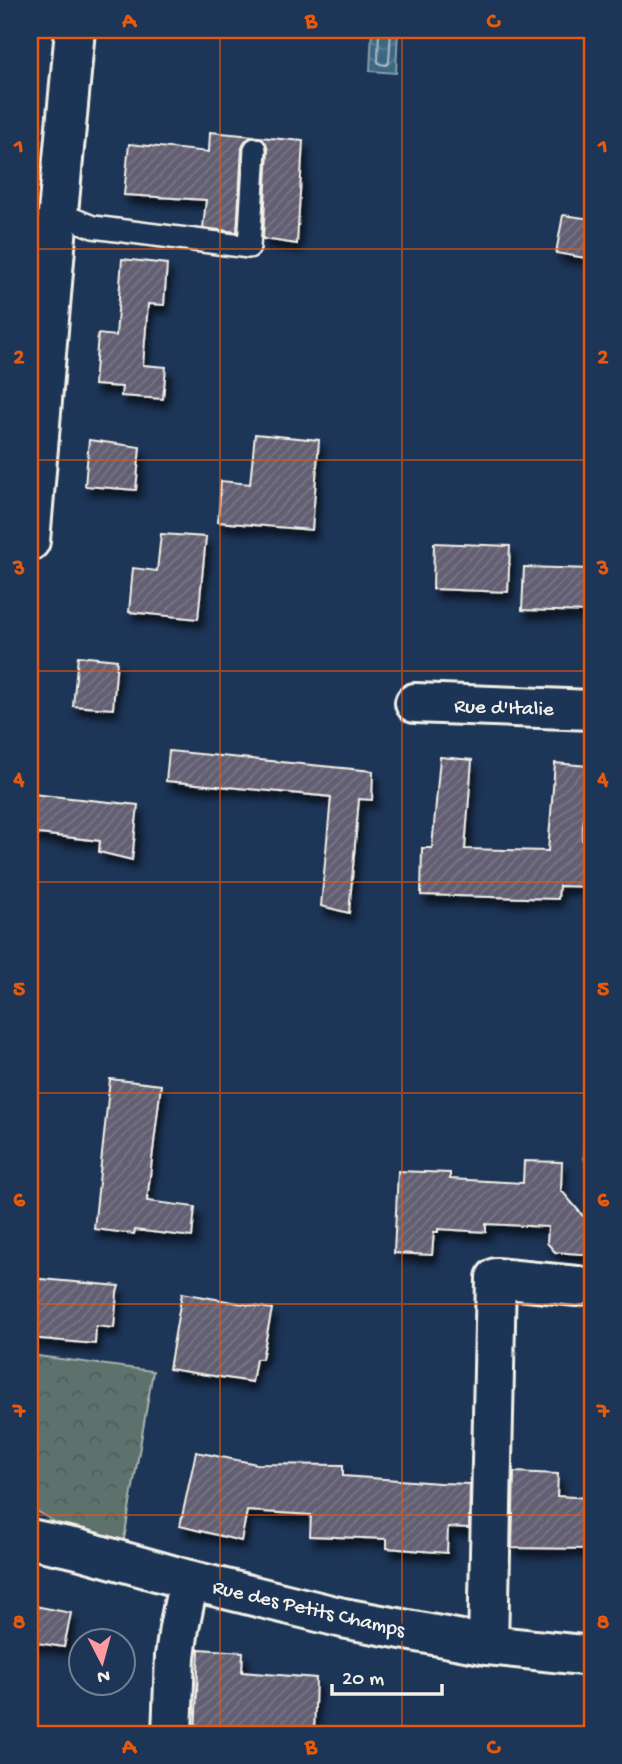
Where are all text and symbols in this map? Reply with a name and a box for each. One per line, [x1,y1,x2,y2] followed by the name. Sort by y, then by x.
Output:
[121,9,137,36] text: A
[304,9,318,36] text: B
[487,9,502,36] text: C
[13,134,24,161] text: 1
[597,134,608,161] text: 1
[13,345,25,372] text: 2
[597,345,609,372] text: 2
[12,556,25,583] text: 3
[596,556,609,583] text: 3
[454,695,555,724] street label: Rue d'Italie
[13,767,25,794] text: 4
[597,767,609,794] text: 4
[13,977,25,1004] text: 5
[597,977,609,1004] text: 5
[13,1188,26,1215] text: 6
[597,1188,610,1215] text: 6
[12,1399,26,1426] text: 7
[596,1399,610,1426] text: 7
[210,1576,408,1645] street label: Rue des Petits Champs
[13,1610,26,1637] text: 8
[597,1610,610,1637] text: 8
[66,1628,136,1698] north arrow
[332,1652,442,1696] scale bar
[96,1663,111,1688] text: N
[342,1668,384,1693] text: 20 m
[121,1735,137,1762] text: A
[304,1735,318,1762] text: B
[487,1735,502,1762] text: C

